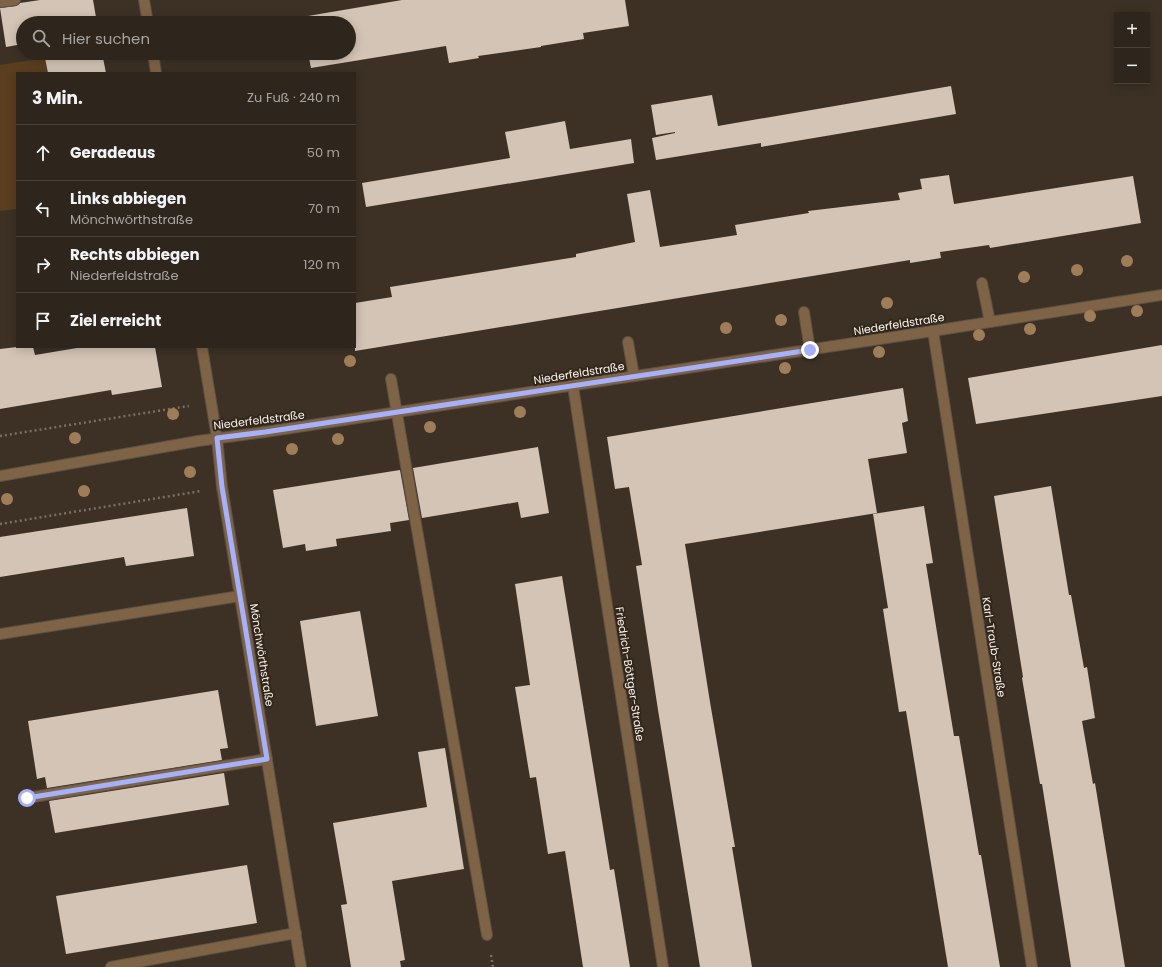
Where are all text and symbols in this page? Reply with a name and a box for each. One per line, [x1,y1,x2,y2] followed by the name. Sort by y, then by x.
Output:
[1114,12,1150,84] map controls
[1114,12,1150,48] button: +
[16,16,356,60] search box
[30,27,52,49] icon: search
[62,28,150,49] text: Hier suchen
[1114,48,1150,84] button: −
[32,86,83,110] text: 3 Min.
[247,88,340,107] text: Zu Fuß · 240 m
[32,142,54,164] icon: ahead
[70,142,155,163] text: Geradeaus
[307,143,340,162] text: 50 m
[70,188,186,209] text: Links abbiegen
[32,198,54,220] icon: left
[308,199,340,218] text: 70 m
[70,210,193,229] text: Mönchwörthstraße
[70,244,200,265] text: Rechts abbiegen
[32,254,54,276] icon: right
[303,255,340,274] text: 120 m
[70,266,179,285] text: Niederfeldstraße
[852,309,946,339] street label: Niederfeldstraße
[32,310,54,332] icon: arrive
[70,310,161,331] text: Ziel erreicht
[801,341,819,359] route end
[532,358,626,388] street label: Niederfeldstraße
[212,406,306,434] street label: Niederfeldstraße
[978,596,1010,698] street label: Karl-Traub-Straße
[246,602,278,708] street label: Mönchwörthstraße
[611,606,649,742] street label: Friedrich-Böttger-Straße
[18,789,36,807] route start

